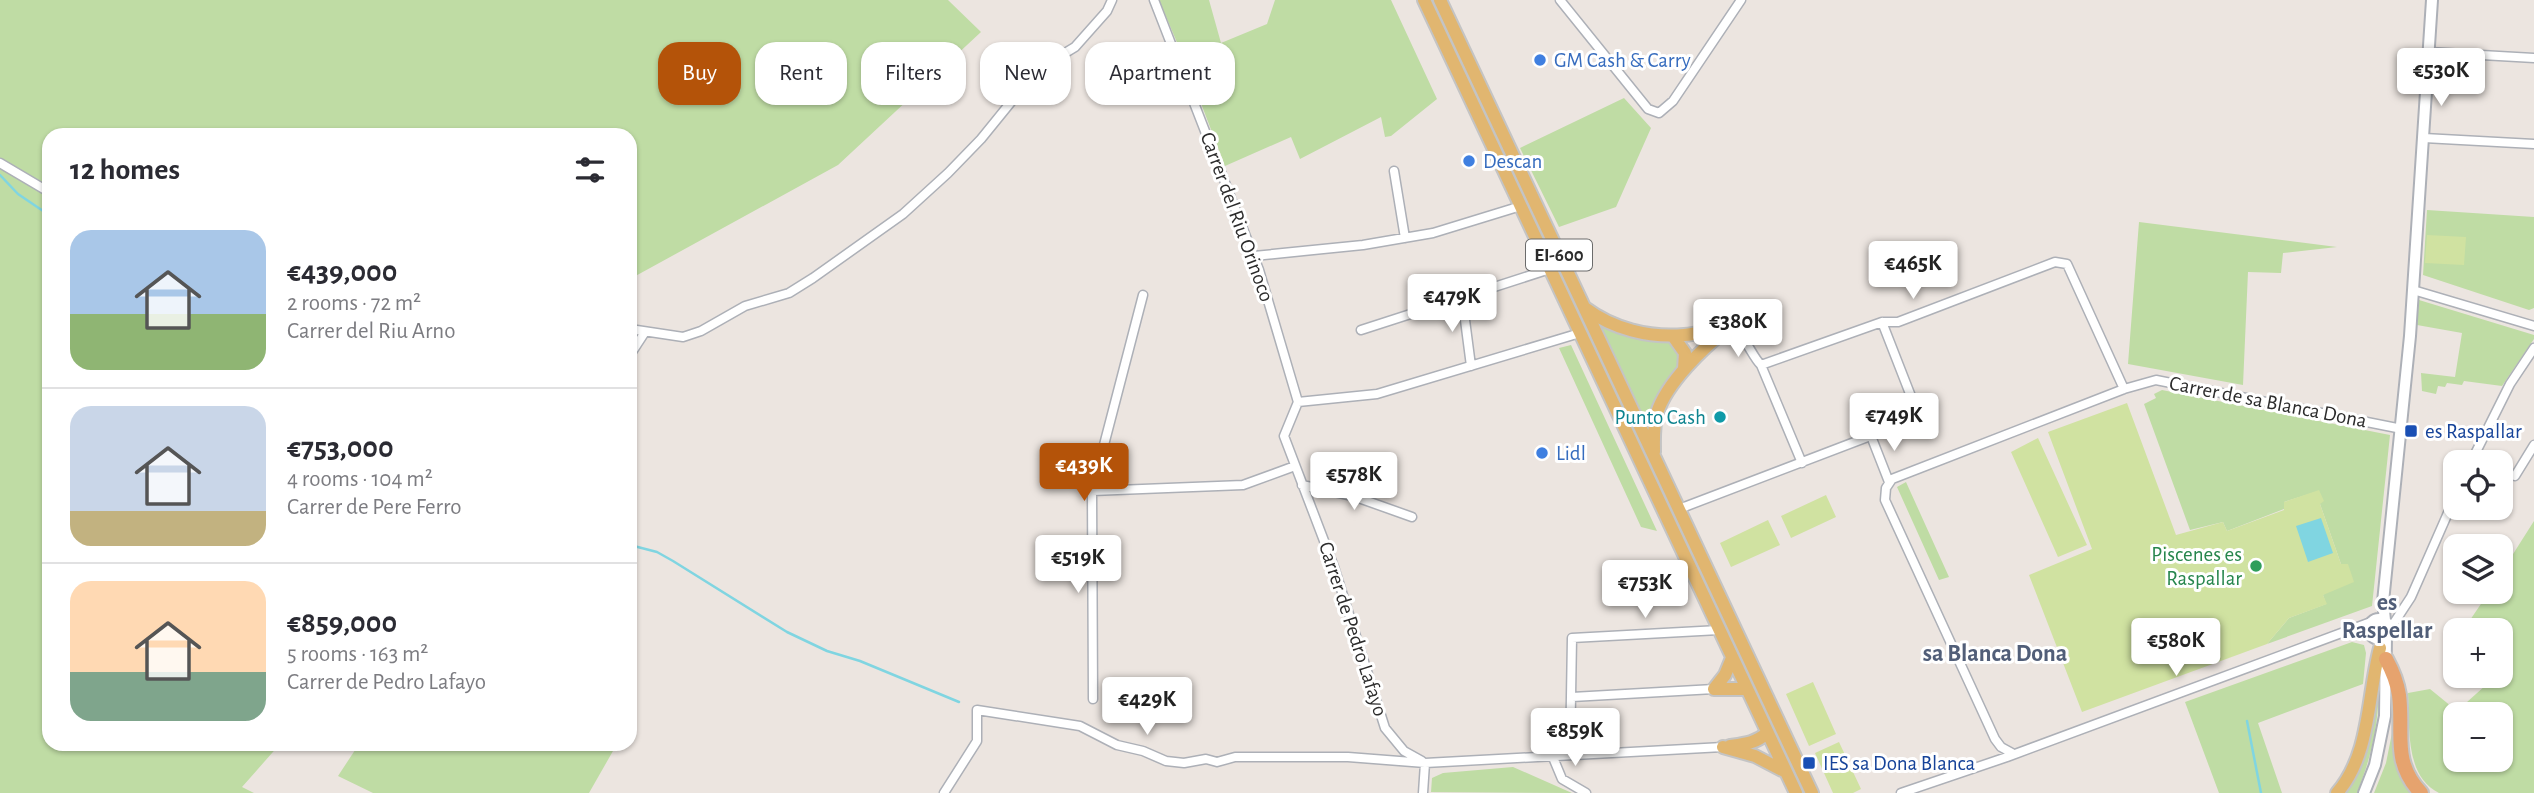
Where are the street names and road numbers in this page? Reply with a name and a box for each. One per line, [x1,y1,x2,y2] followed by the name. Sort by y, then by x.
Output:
[1197,129,1277,305] street label: Carrer del Riu Orinoco
[1526,240,1592,270] road number: EI-600
[2167,373,2369,432] street label: Carrer de sa Blanca Dona
[1315,539,1391,719] street label: Carrer de Pedro Lafayo

